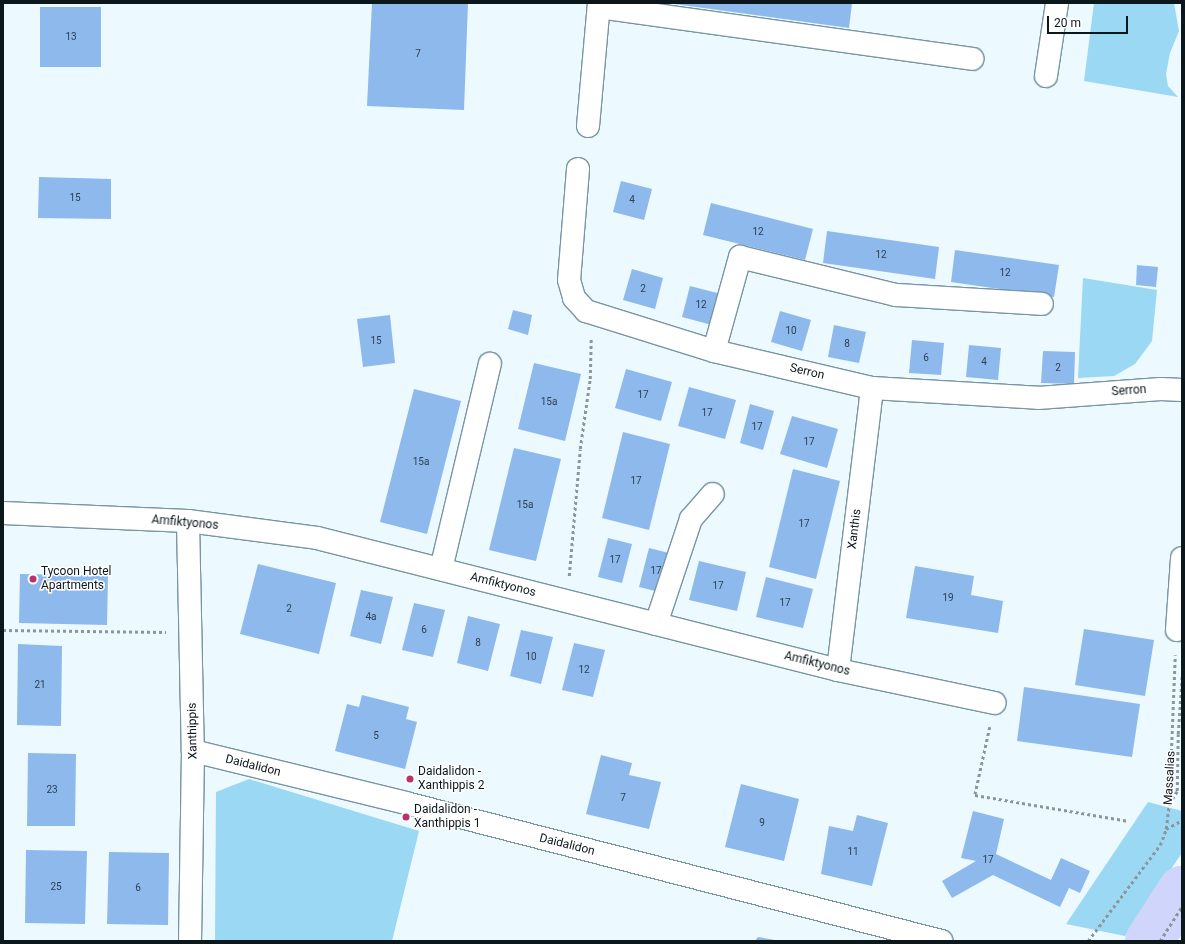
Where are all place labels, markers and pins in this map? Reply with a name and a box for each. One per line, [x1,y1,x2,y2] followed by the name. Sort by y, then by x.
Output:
[41,565,112,593] place label: Tycoon Hotel Apartments
[28,574,38,584] marker: Tycoon Hotel Apartments
[418,765,484,793] place label: Daidalidon - Xanthippis 2
[405,774,415,784] marker: Daidalidon - Xanthippis 2
[414,803,480,831] place label: Daidalidon - Xanthippis 1
[401,812,411,822] marker: Daidalidon - Xanthippis 1

